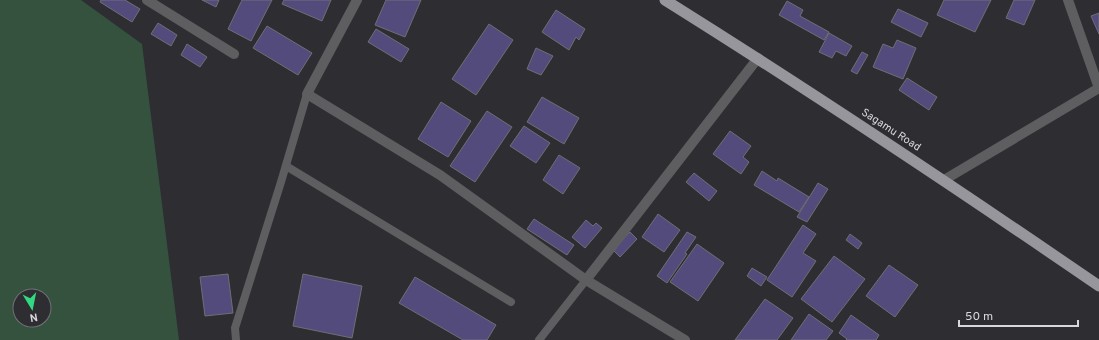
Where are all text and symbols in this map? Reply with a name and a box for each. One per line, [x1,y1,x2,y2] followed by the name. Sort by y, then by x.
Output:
[859,106,923,154] street label: Sagamu Road
[12,288,52,328] north arrow
[959,302,1078,328] scale bar
[28,309,39,324] text: N
[965,309,993,325] text: 50 m

